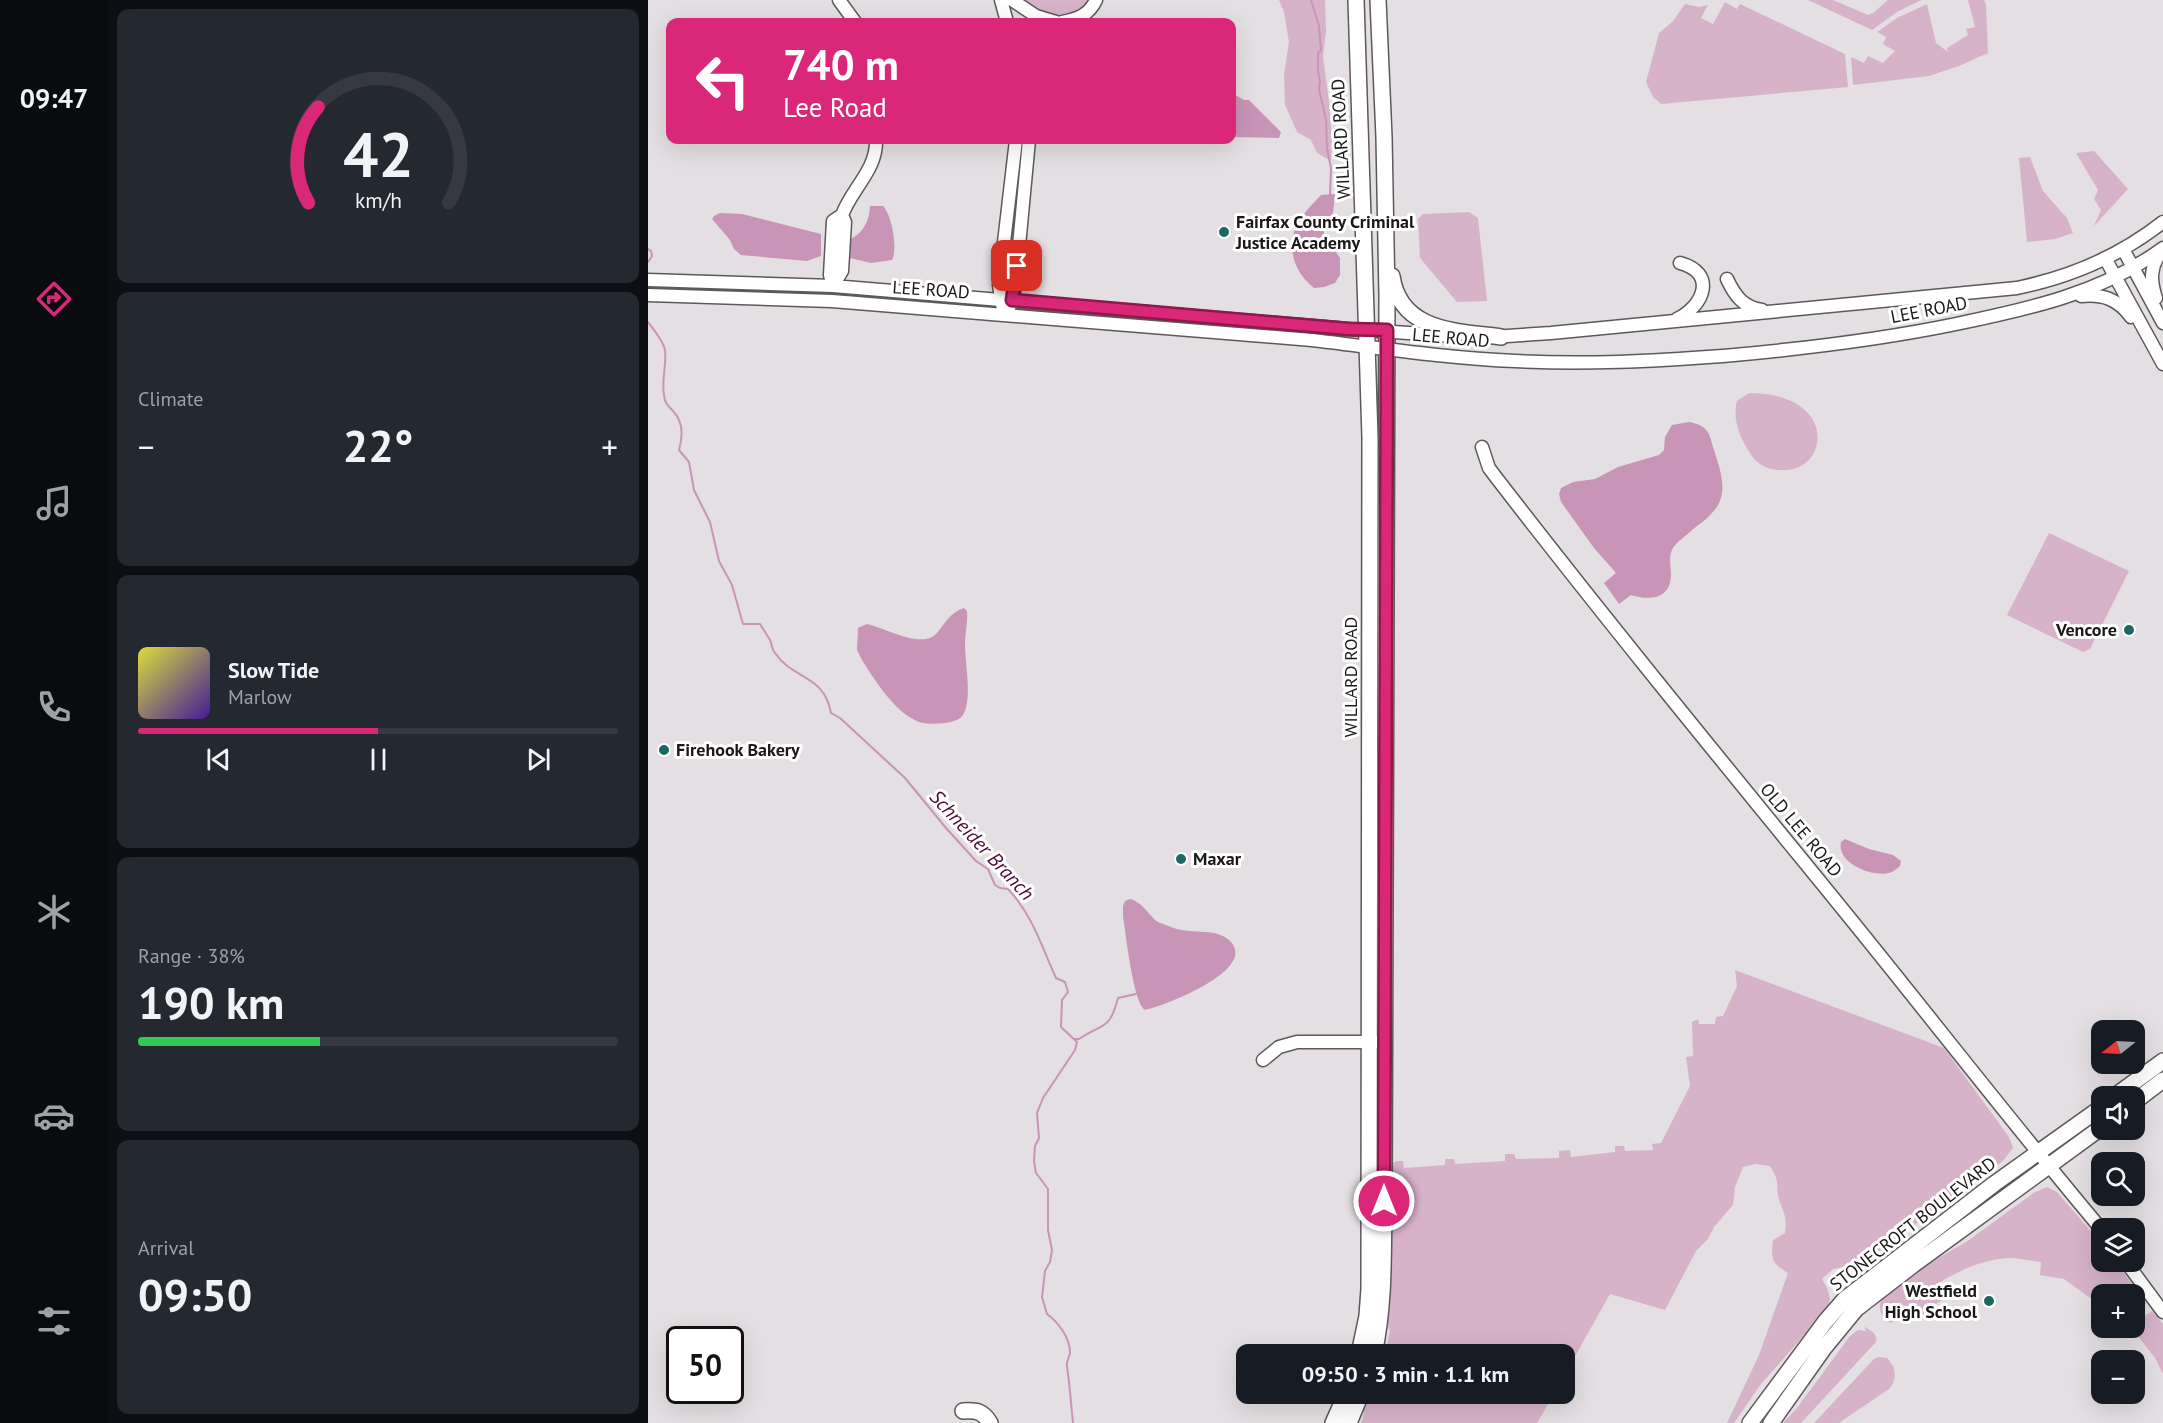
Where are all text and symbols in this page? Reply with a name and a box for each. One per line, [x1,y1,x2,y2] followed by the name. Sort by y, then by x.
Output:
[783,37,899,92] text: 740 m
[684,42,762,120] icon: left
[1326,78,1355,200] street label: WILLARD ROAD
[20,81,88,115] text: 09:47
[783,90,887,124] text: Lee Road
[343,113,413,194] text: 42
[354,186,401,214] text: km/h
[1235,210,1415,254] place label: Fairfax County Criminal Justice Academy
[1217,225,1231,239] marker: Fairfax County Criminal Justice Academy
[991,240,1042,291] pin
[1000,249,1033,282] icon: arrive
[892,275,970,304] street label: LEE ROAD
[33,278,75,320] icon: directions
[1889,291,1969,328] street label: LEE ROAD
[1411,323,1491,352] street label: LEE ROAD
[138,386,204,412] text: Climate
[343,416,413,474] text: 22°
[138,425,155,468] text: −
[601,425,618,468] text: +
[33,482,75,524] icon: music
[1339,617,1362,737] street label: WILLARD ROAD
[2055,618,2117,641] place label: Vencore
[2122,623,2136,637] marker: Vencore
[228,656,319,684] text: Slow Tide
[228,684,292,710] text: Marlow
[33,686,75,728] icon: phone
[676,738,800,761] place label: Firehook Bakery
[202,743,235,776] icon: previous
[362,743,395,776] icon: pause
[522,743,555,776] icon: next
[657,743,671,757] marker: Firehook Bakery
[1755,778,1847,881] street label: OLD LEE ROAD
[924,784,1040,906] water label: Schneider Branch
[1193,847,1242,870] place label: Maxar
[1174,852,1188,866] marker: Maxar
[33,891,75,933] icon: climate
[138,943,245,969] text: Range · 38%
[138,973,284,1031] text: 190 km
[2091,1020,2145,1074] north arrow
[2091,1020,2145,1404] map controls
[2091,1086,2145,1140] button: sound
[33,1095,75,1137] icon: car
[1825,1152,2000,1296] street label: STONECROFT BOULEVARD
[2091,1152,2145,1206] button: search
[1352,1169,1416,1233] position arrow
[2091,1218,2145,1272] button: layers
[138,1235,194,1261] text: Arrival
[138,1265,252,1323] text: 09:50
[1885,1279,1978,1323] place label: Westfield High School
[2091,1284,2145,1338] button: +
[1982,1294,1996,1308] marker: Westfield High School
[33,1300,75,1342] icon: filters
[666,1326,744,1404] speed limit sign: 50
[2091,1350,2145,1404] button: −
[1302,1360,1509,1388] text: 09:50 · 3 min · 1.1 km

